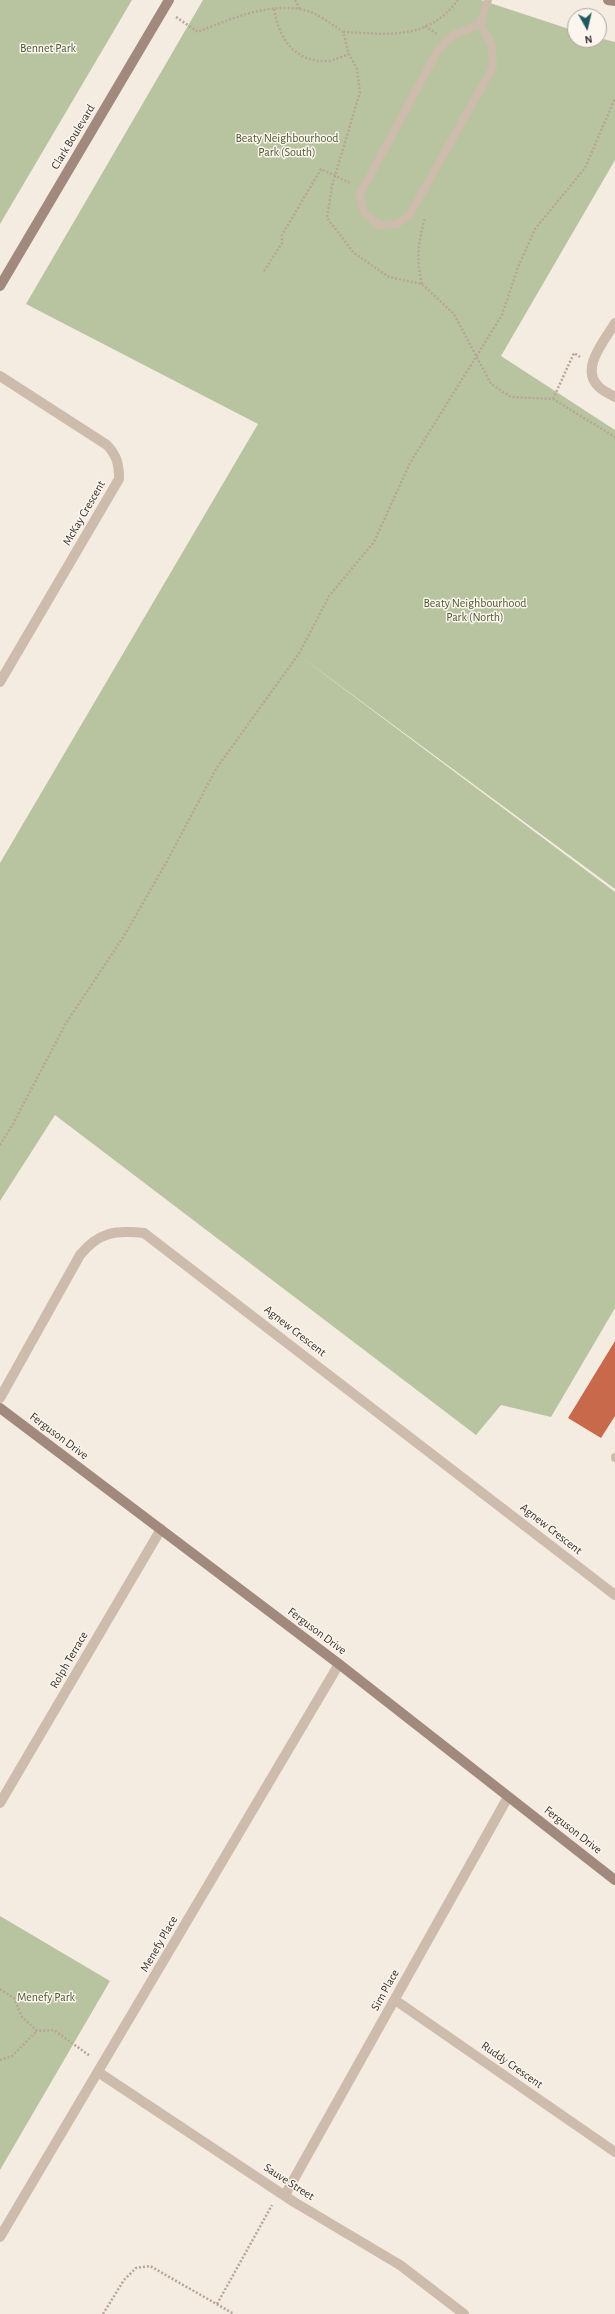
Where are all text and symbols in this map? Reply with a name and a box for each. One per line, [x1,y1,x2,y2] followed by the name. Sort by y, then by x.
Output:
[567,8,607,48] north arrow
[584,33,593,45] text: N
[20,41,76,55] park label: Bennet Park
[48,102,98,172] street label: Clark Boulevard
[236,131,338,159] park label: Beaty Neighbourhood Park (South)
[60,478,108,548] street label: McKay Crescent
[424,596,526,624] park label: Beaty Neighbourhood Park (North)
[261,1302,329,1360] street label: Agnew Crescent
[27,1409,91,1463] street label: Ferguson Drive
[517,1500,585,1558] street label: Agnew Crescent
[285,1604,349,1658] street label: Ferguson Drive
[47,1629,91,1691] street label: Rolph Terrace
[541,1803,605,1857] street label: Ferguson Drive
[137,1913,181,1975] street label: Menefy Place
[368,1967,402,2013] street label: Sim Place
[17,1990,75,2004] park label: Menefy Park
[478,2038,546,2092] street label: Ruddy Crescent
[261,2160,317,2204] street label: Sauve Street

